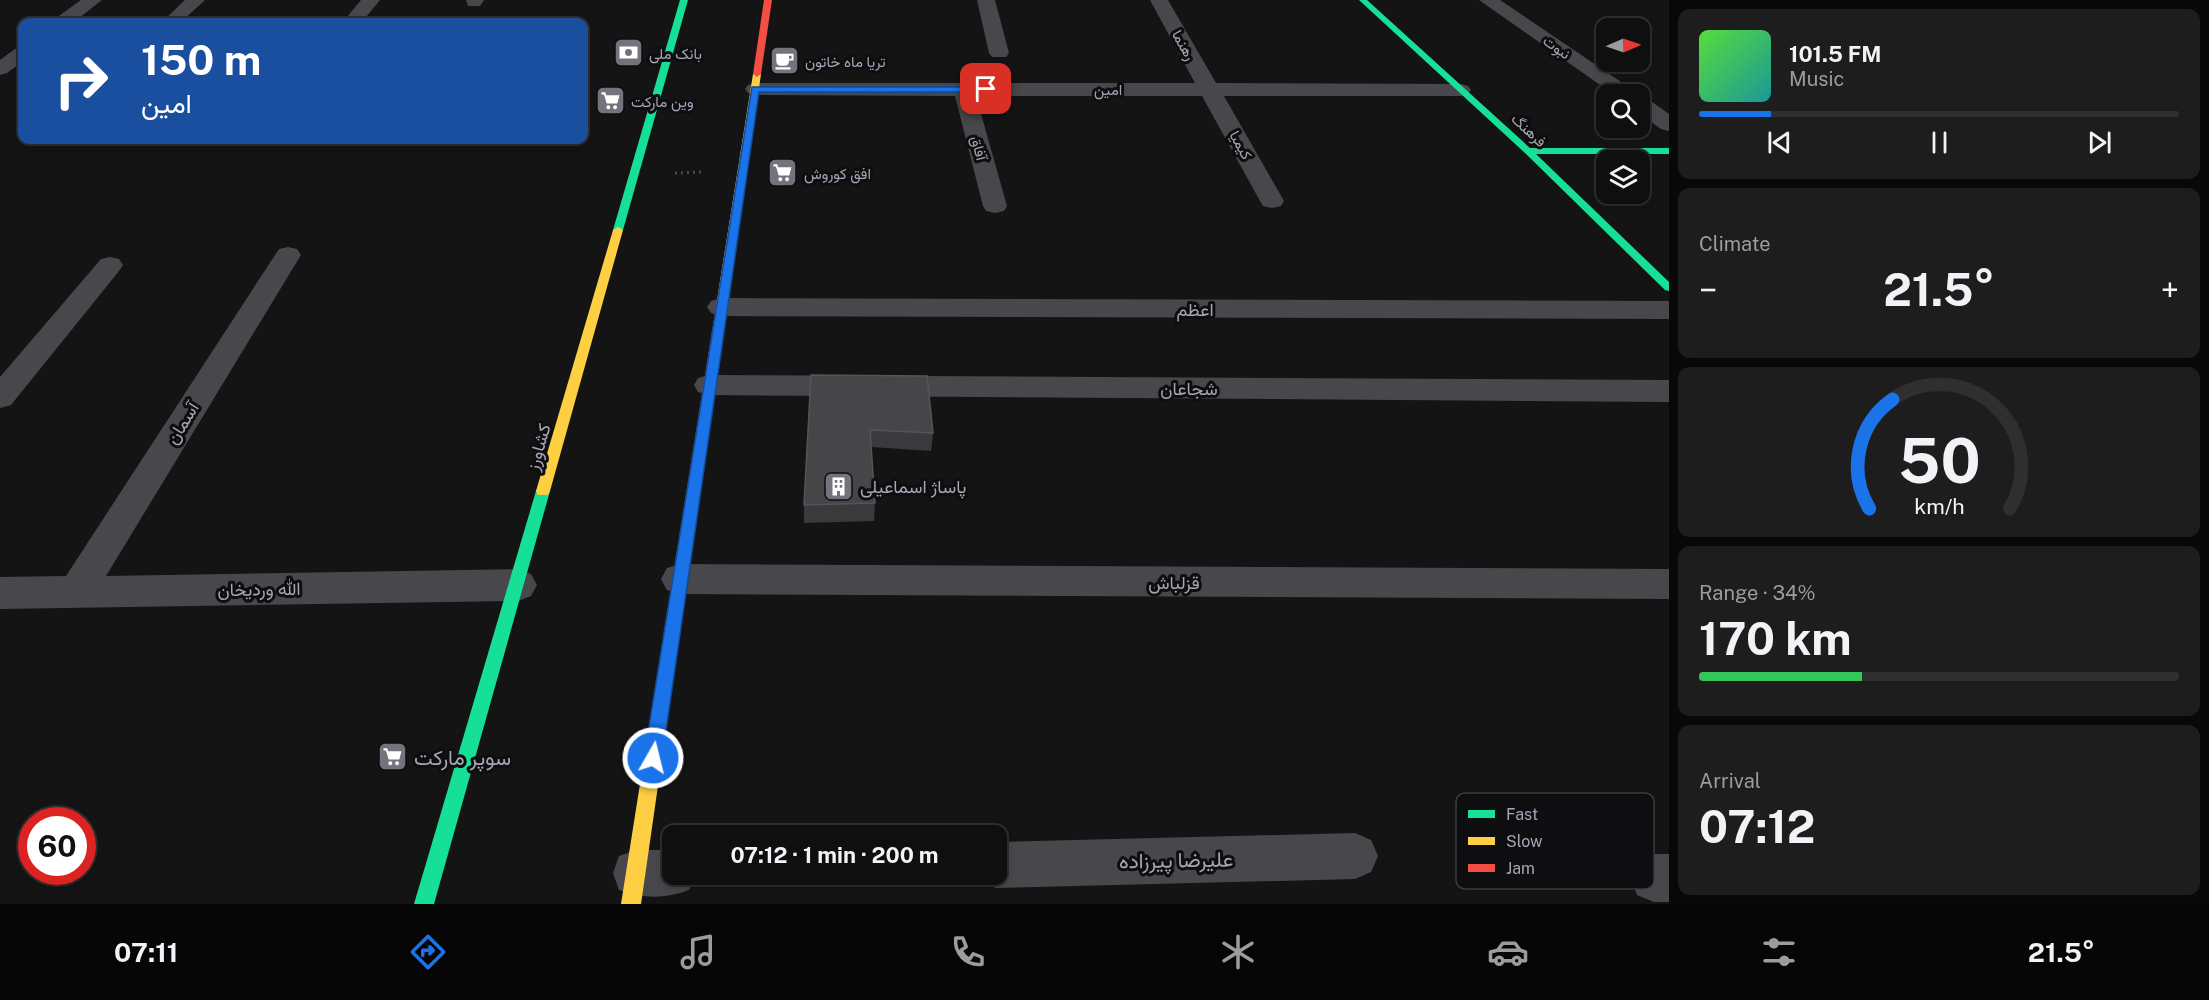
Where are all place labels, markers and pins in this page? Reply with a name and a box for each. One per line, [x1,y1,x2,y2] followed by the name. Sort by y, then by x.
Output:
[612,37,644,69] bank icon: بانک ملی
[649,45,702,64] place label: بانک ملی
[768,45,800,77] cafe icon: تریا ماه خاتون
[805,53,886,71] place label: تریا ماه خاتون
[960,63,1011,114] pin
[594,85,626,117] supermarket icon: وین مارکت
[631,93,694,112] place label: وین مارکت
[767,157,799,189] supermarket icon: افق کوروش
[804,165,871,184] place label: افق کوروش
[823,470,855,502] building icon: پاساژ اسماعیلی
[860,476,966,499] place label: پاساژ اسماعیلی
[377,741,409,773] supermarket icon: سوپر مارکت
[414,745,511,772] place label: سوپر مارکت

